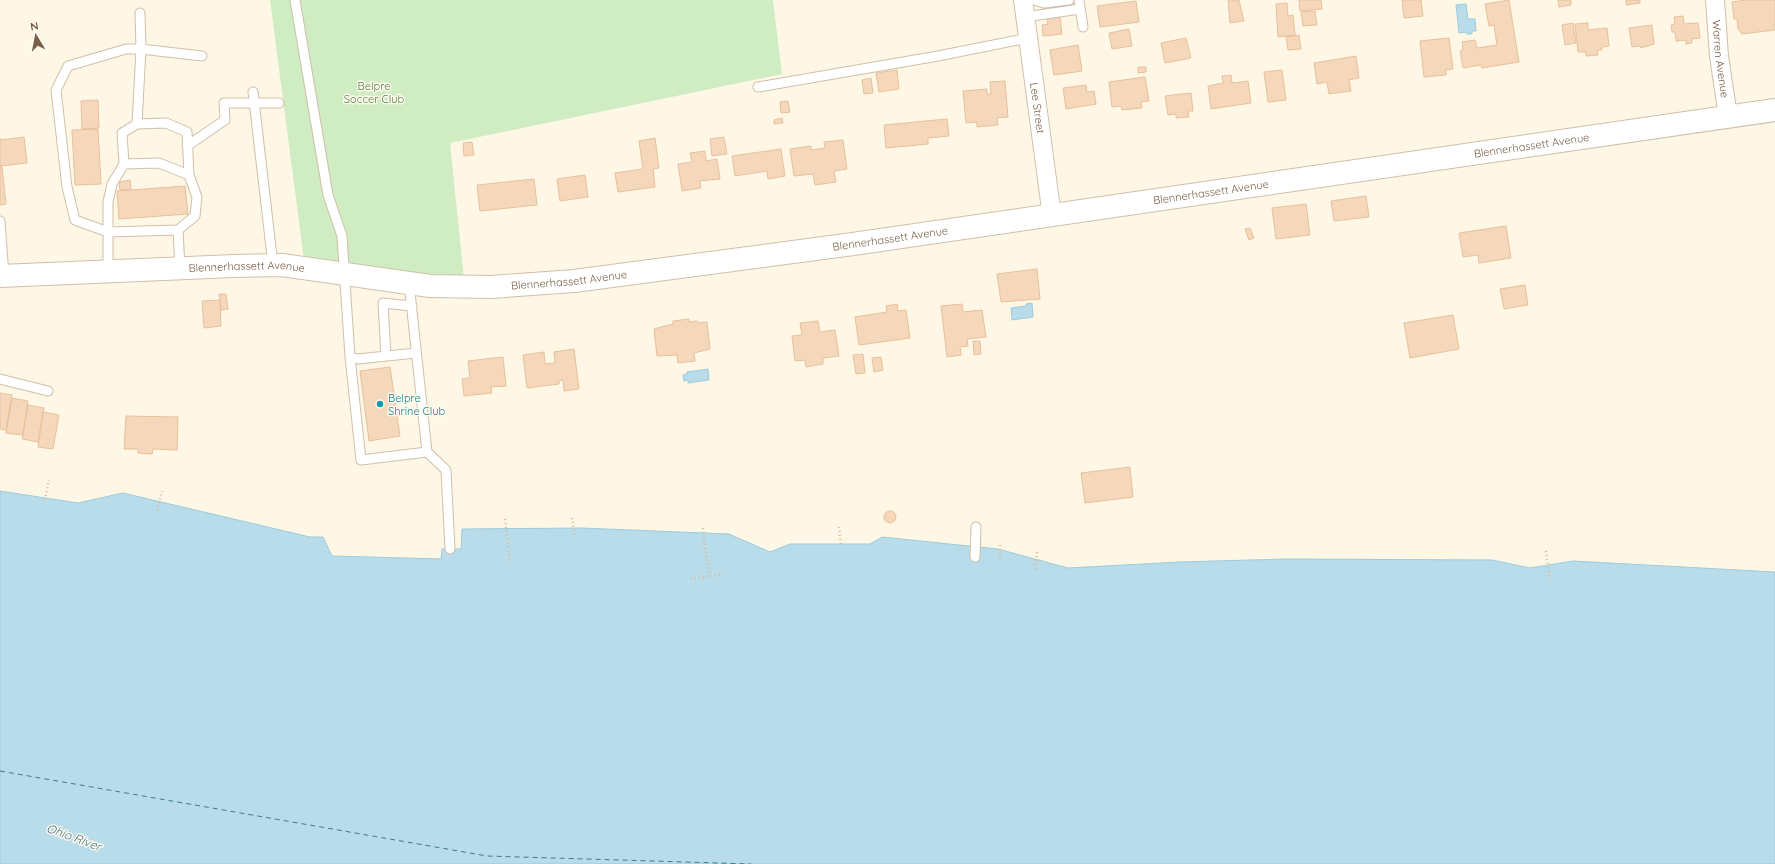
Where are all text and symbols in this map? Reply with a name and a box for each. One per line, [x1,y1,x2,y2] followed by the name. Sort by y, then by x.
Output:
[16,16,56,56] north arrow
[29,19,39,34] text: N
[1709,19,1732,99] street label: Warren Avenue
[344,79,404,106] park label: Belpre Soccer Club
[1027,82,1048,135] street label: Lee Street
[1473,130,1590,161] street label: Blennerhassett Avenue
[1152,177,1270,207] street label: Blennerhassett Avenue
[832,223,949,254] street label: Blennerhassett Avenue
[188,258,306,275] street label: Blennerhassett Avenue
[510,267,628,293] street label: Blennerhassett Avenue
[388,391,446,418] place label: Belpre Shrine Club
[375,399,385,409] marker: Belpre Shrine Club
[44,820,105,854] water label: Ohio River

